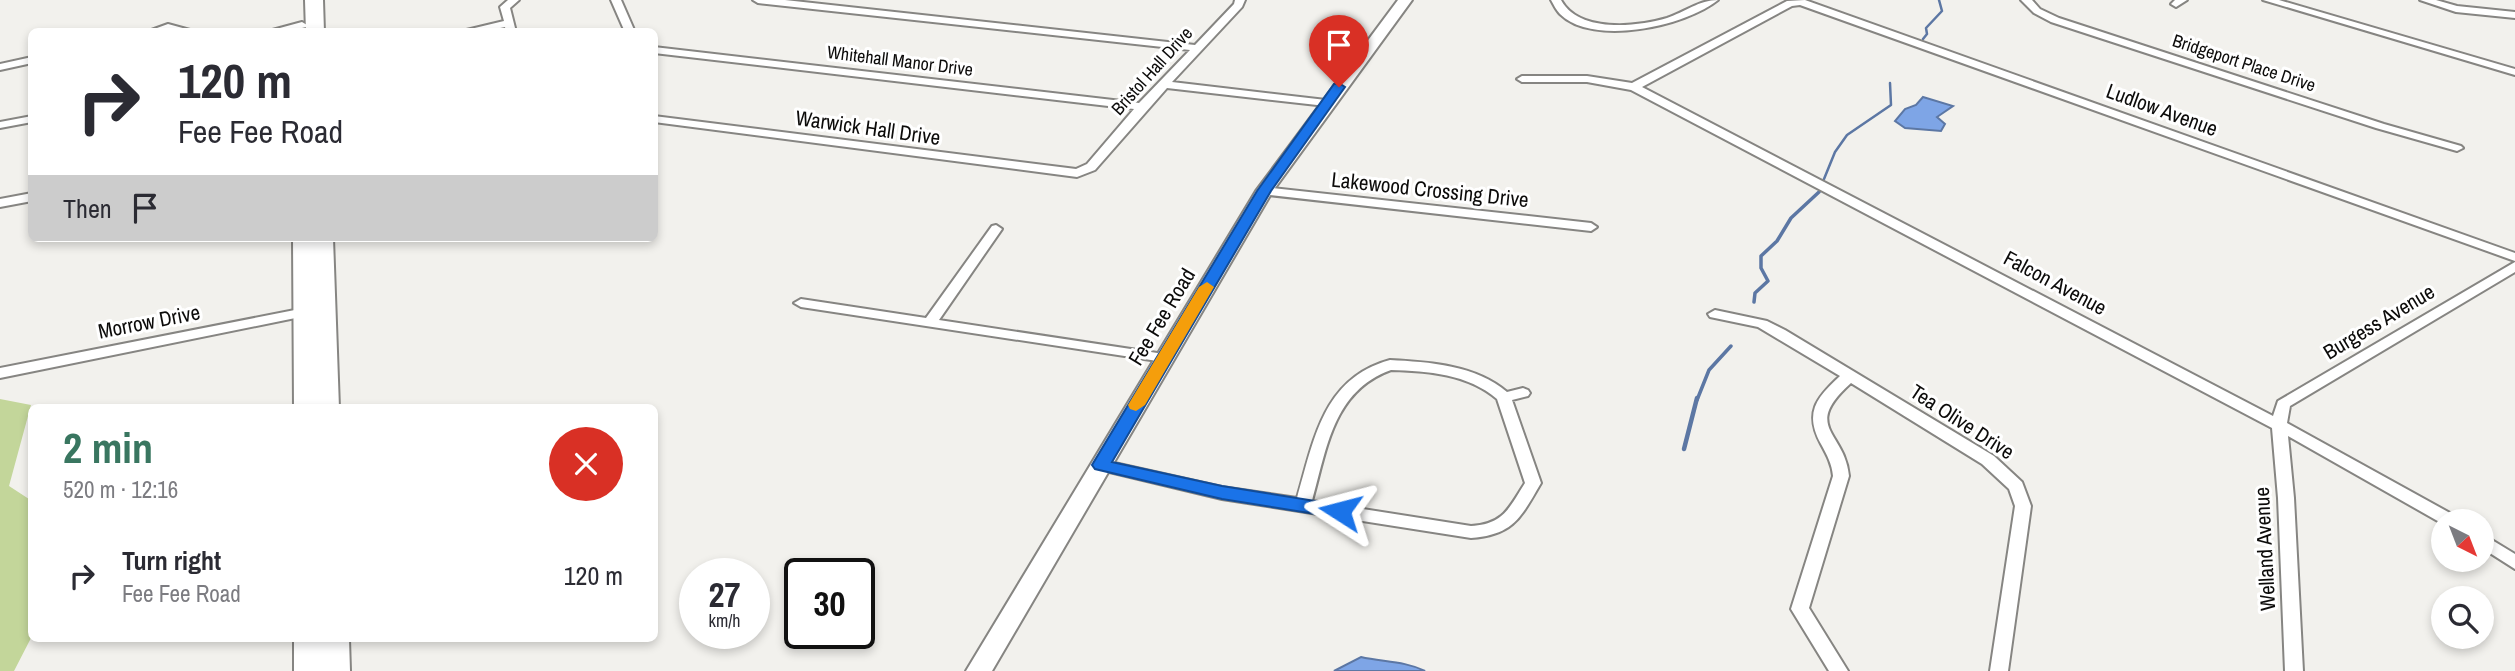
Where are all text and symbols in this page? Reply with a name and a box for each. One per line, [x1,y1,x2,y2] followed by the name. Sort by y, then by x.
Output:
[1309,15,1369,87] pin
[1105,21,1198,120] street label: Bristol Hall Drive
[1320,26,1358,64] icon: arrive
[2169,28,2319,97] street label: Bridgeport Place Drive
[826,39,974,82] street label: Whitehall Manor Drive
[178,47,292,113] text: 120 m
[63,56,154,147] icon: right
[2102,76,2222,143] street label: Ludlow Avenue
[794,103,942,152] street label: Warwick Hall Drive
[178,110,343,153] text: Fee Fee Road
[1330,165,1530,214] street label: Lakewood Crossing Drive
[126,189,164,227] icon: arrive
[63,191,112,226] text: Then
[1999,243,2112,322] street label: Falcon Avenue
[1121,263,1202,371] street label: Fee Fee Road
[2318,277,2440,366] street label: Burgess Avenue
[95,297,202,346] street label: Morrow Drive
[1905,377,2020,466] street label: Tea Olive Drive
[63,420,153,476] text: 2 min
[549,427,623,501] button: close
[63,474,178,505] text: 520 m · 12:16
[1303,474,1377,548] position arrow
[2247,486,2282,612] street label: Welland Avenue
[2431,509,2494,572] north arrow
[2431,509,2494,649] map controls
[122,543,221,578] text: Turn right
[63,557,101,595] icon: right
[564,558,623,593] text: 120 m
[784,558,875,649] speed limit sign: 30
[709,571,740,618] text: 27
[122,578,241,609] text: Fee Fee Road
[2431,586,2494,649] button: search
[709,608,741,633] text: km/h

